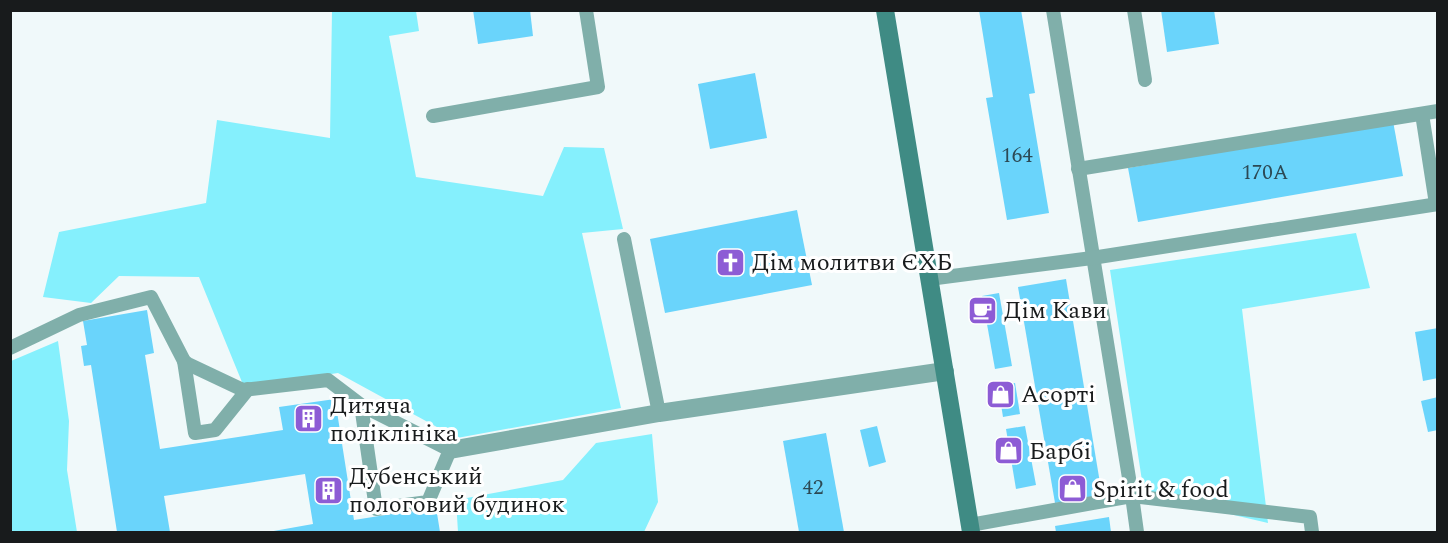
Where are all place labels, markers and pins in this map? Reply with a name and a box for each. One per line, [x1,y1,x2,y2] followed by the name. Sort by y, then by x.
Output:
[752,245,952,281] place label: Дім молитви ЄХБ
[715,246,747,278] church icon: Дім молитви ЄХБ
[1004,293,1107,329] place label: Дім Кави
[967,294,999,326] cafe icon: Дім Кави
[1021,377,1096,413] place label: Асорті
[984,378,1016,410] shop icon: Асорті
[330,388,458,452] place label: Дитяча поліклініка
[293,403,325,435] building icon: Дитяча поліклініка
[1029,434,1091,470] place label: Барбі
[992,435,1024,467] shop icon: Барбі
[349,459,565,523] place label: Дубенський пологовий будинок
[1093,472,1229,508] place label: Spirit & food
[1056,473,1088,505] shop icon: Spirit & food
[312,474,344,506] building icon: Дубенський пологовий будинок

